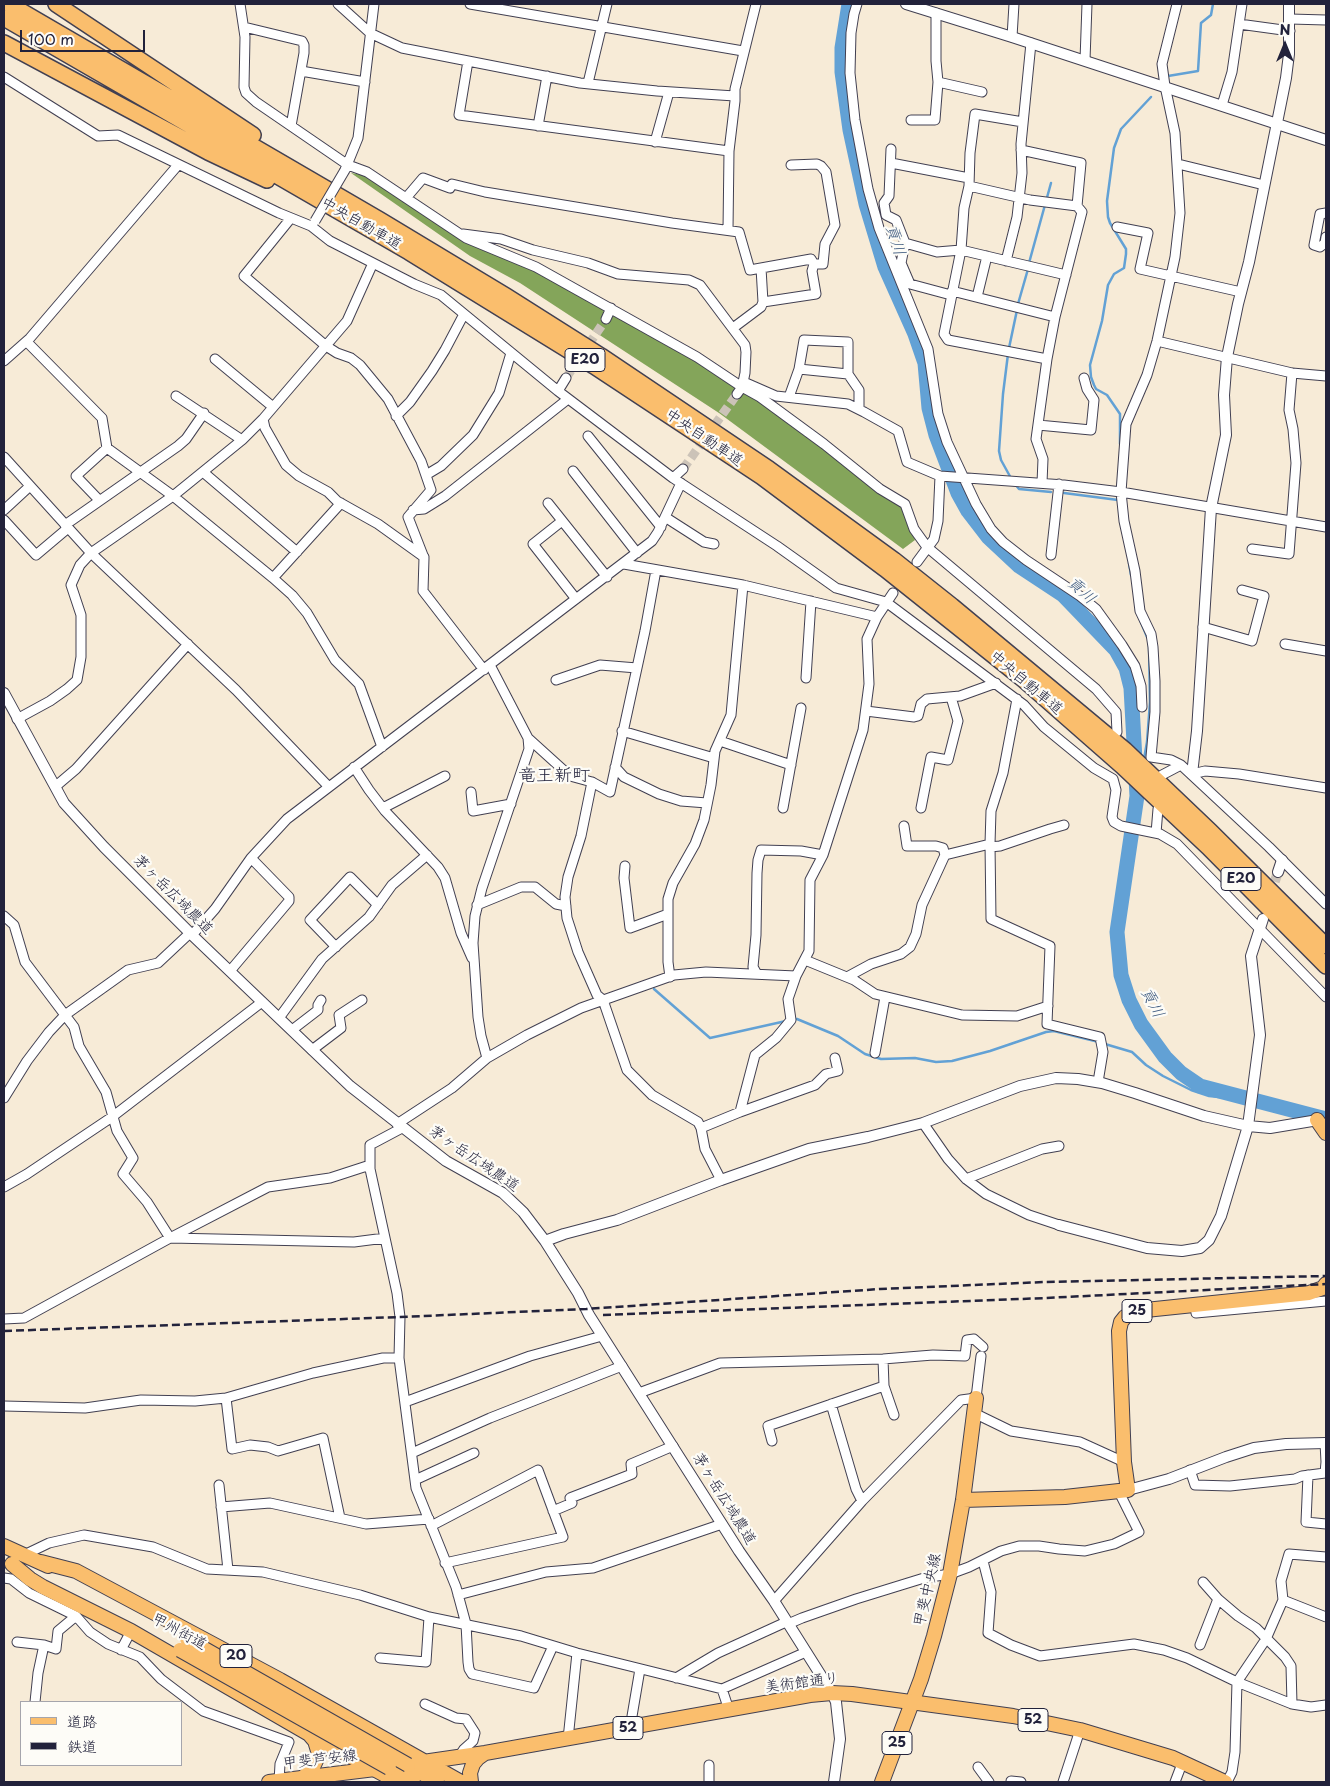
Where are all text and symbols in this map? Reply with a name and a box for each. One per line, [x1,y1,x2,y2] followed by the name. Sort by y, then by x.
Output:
[1279,19,1291,40] text: N
[22,20,148,52] scale bar
[1260,20,1310,70] north arrow
[28,27,74,50] text: 100 m
[318,194,404,254] street label: 中央自動車道
[881,222,909,258] water label: 貢川
[565,348,605,372] road number: E20
[662,405,746,471] street label: 中央自動車道
[1063,573,1099,609] water label: 貢川
[986,647,1066,719] street label: 中央自動車道
[518,765,590,787] district label: 竜王新町
[130,852,216,938] street label: 茅ヶ岳広域農道
[1221,868,1261,891] road number: E20
[1136,984,1168,1022] water label: 貢川
[425,1122,523,1196] street label: 茅ヶ岳広域農道
[1122,1300,1152,1322] road number: 25
[689,1450,759,1548] street label: 茅ヶ岳広域農道
[911,1551,945,1629] street label: 甲斐中央線
[148,1610,210,1654] street label: 甲州街道
[220,1644,252,1668] road number: 20
[764,1669,840,1697] street label: 美術館通り
[20,1701,182,1766] legend
[1018,1708,1048,1732] road number: 52
[67,1709,97,1732] text: 道路
[613,1716,643,1740] road number: 52
[882,1732,912,1755] road number: 25
[67,1734,97,1757] text: 鉄道
[282,1746,358,1774] street label: 甲斐芦安線

